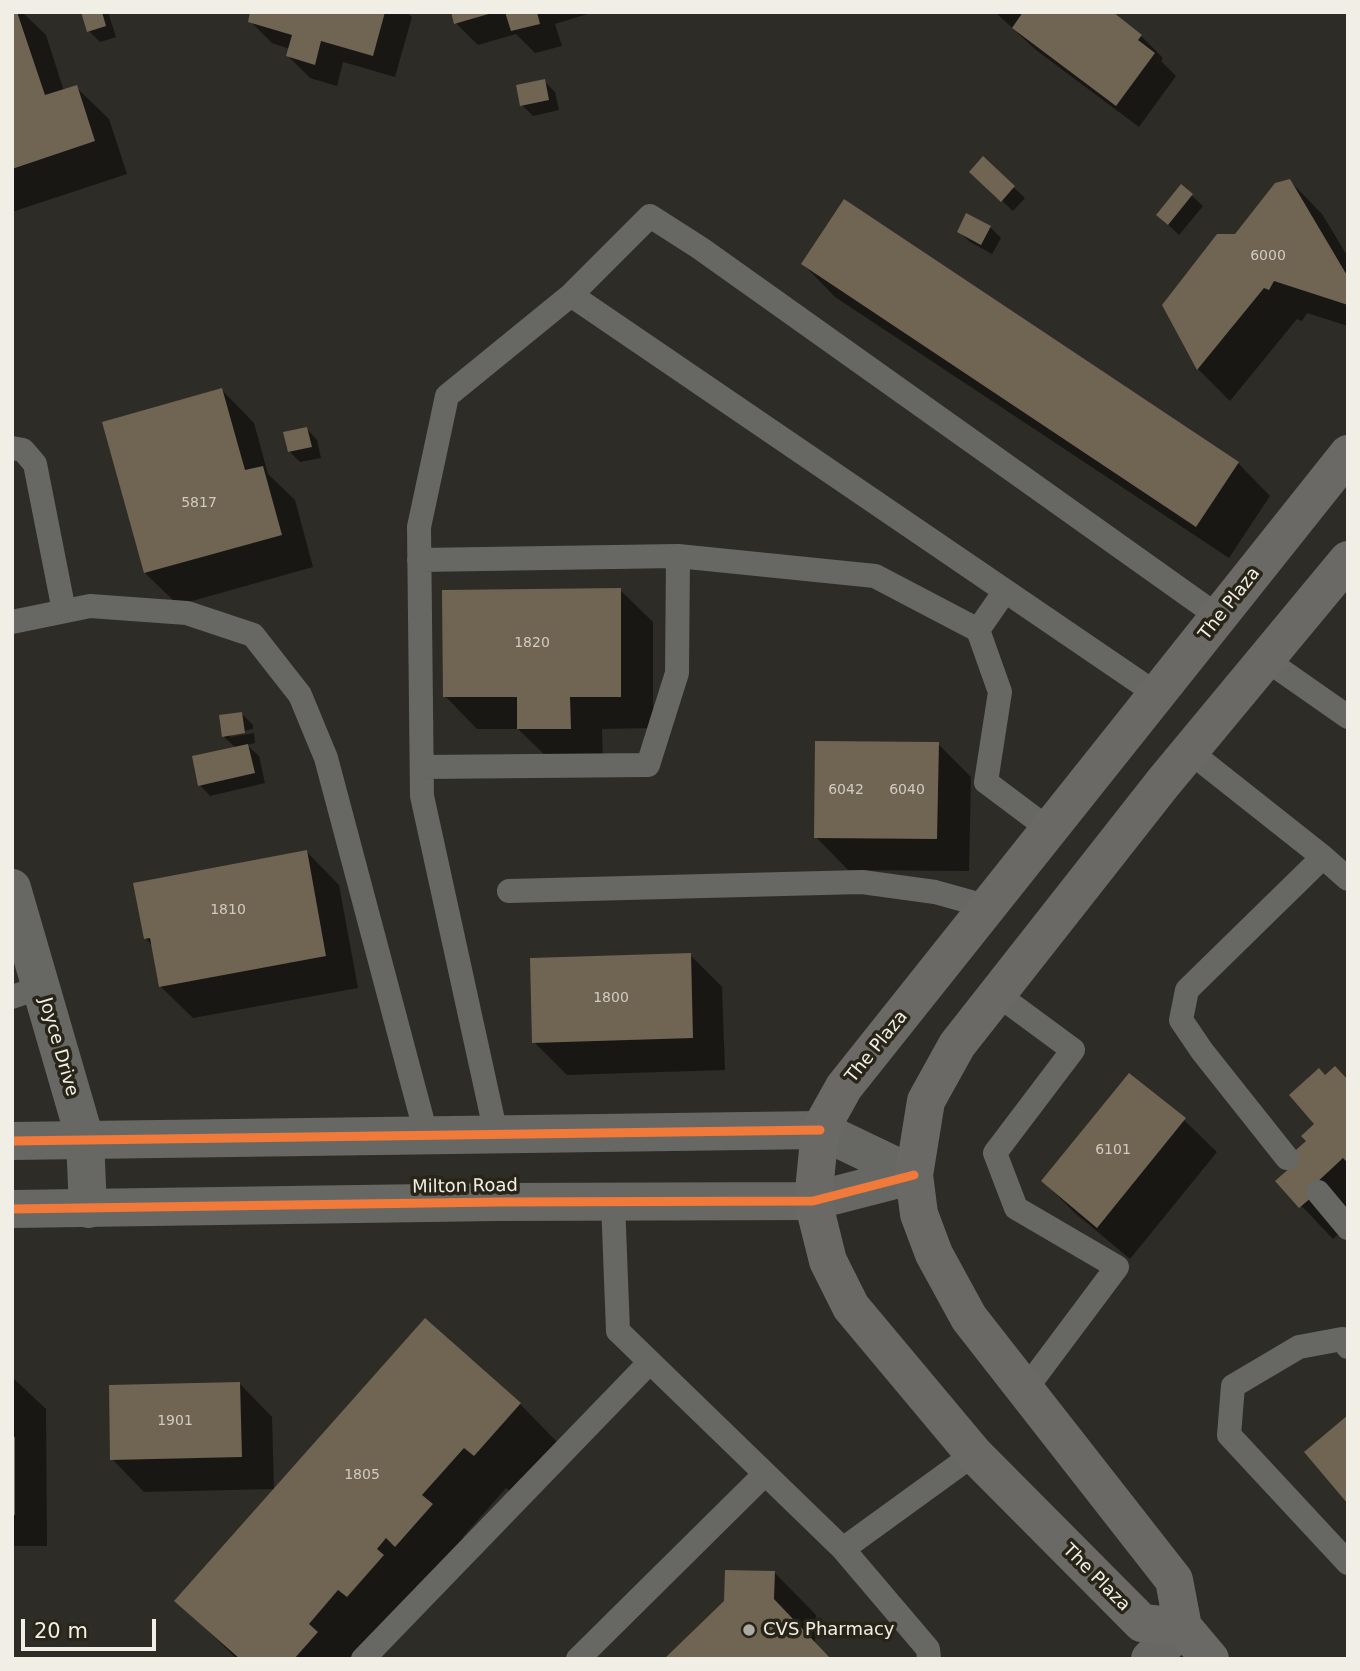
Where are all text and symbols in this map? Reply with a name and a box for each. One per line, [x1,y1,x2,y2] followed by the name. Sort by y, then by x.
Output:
[1250,248,1286,264] house number: 6000
[181,495,217,511] house number: 5817
[1195,563,1265,645] street label: The Plaza
[514,635,550,651] house number: 1820
[828,782,864,798] house number: 6042
[889,782,925,798] house number: 6040
[210,902,246,918] house number: 1810
[593,990,629,1006] house number: 1800
[34,995,82,1099] street label: Joyce Drive
[841,1007,913,1087] street label: The Plaza
[1095,1142,1131,1158] house number: 6101
[412,1175,518,1199] street label: Milton Road
[157,1413,193,1429] house number: 1901
[344,1467,380,1483] house number: 1805
[1058,1540,1134,1616] street label: The Plaza
[24,1604,159,1648] scale bar
[34,1619,88,1643] text: 20 m
[763,1619,895,1641] place label: CVS Pharmacy
[741,1622,757,1638] marker: CVS Pharmacy

